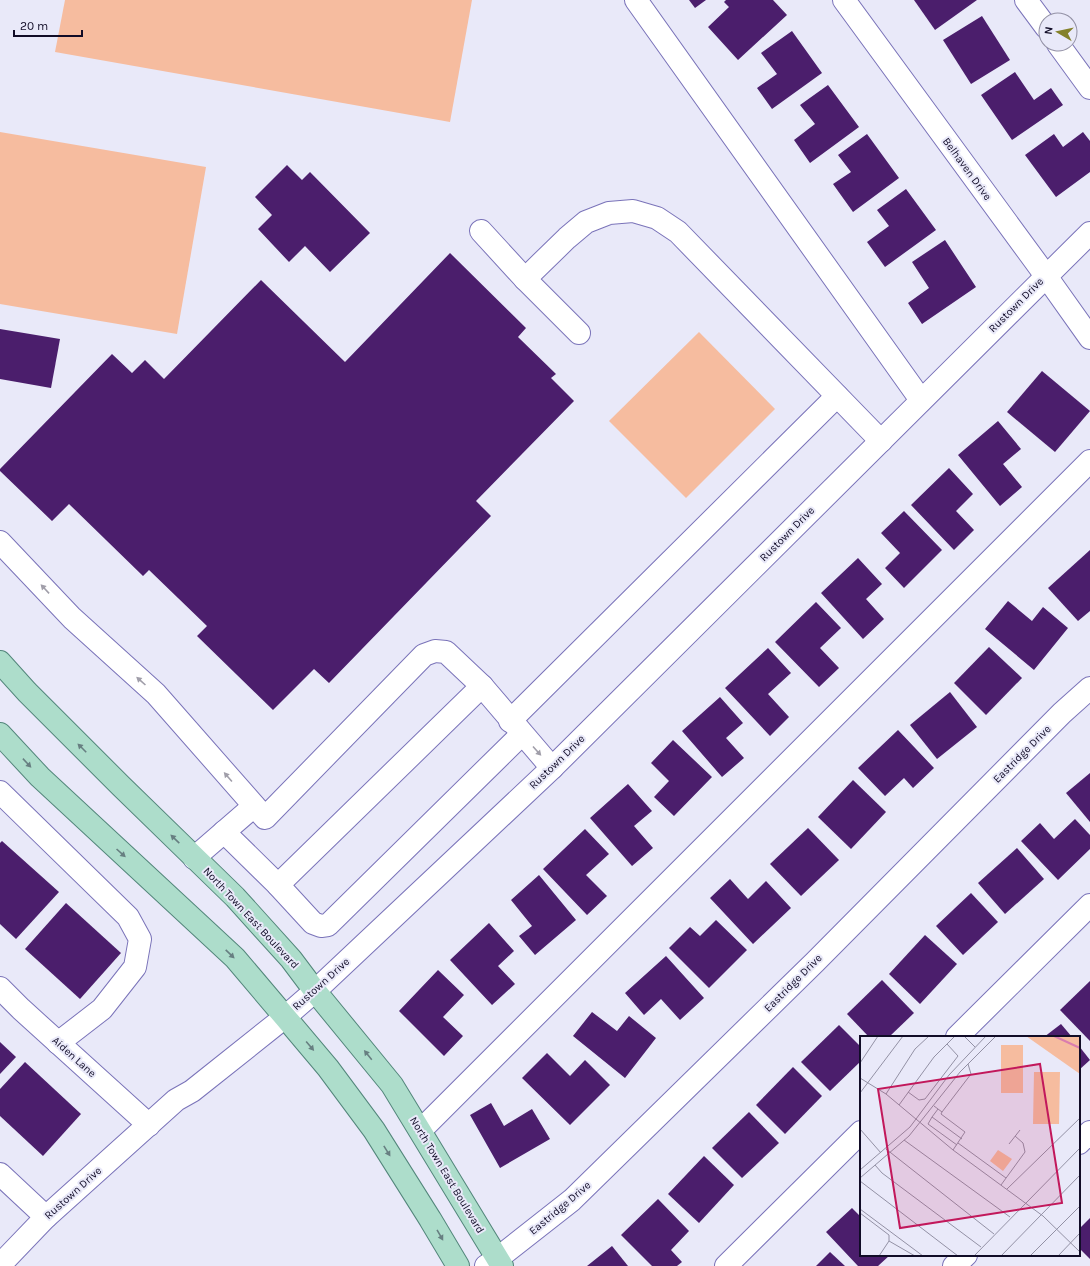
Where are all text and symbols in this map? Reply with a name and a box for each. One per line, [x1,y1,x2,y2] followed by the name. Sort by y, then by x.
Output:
[14,12,82,38] scale bar
[1038,12,1078,52] north arrow
[20,19,48,33] text: 20 m
[1042,26,1056,35] text: N
[940,135,994,203] street label: Belhaven Drive
[986,275,1046,335] street label: Rustown Drive
[757,504,817,564] street label: Rustown Drive
[40,584,50,594] one-way arrow
[136,676,146,685] one-way arrow
[991,722,1054,785] street label: Eastridge Drive
[526,732,588,792] street label: Rustown Drive
[77,743,87,753] one-way arrow
[532,745,541,756] one-way arrow
[22,758,32,768] one-way arrow
[224,771,233,782] one-way arrow
[170,834,180,844] one-way arrow
[116,848,126,857] one-way arrow
[201,865,301,971] street label: North Town East Boulevard
[226,949,235,958] one-way arrow
[762,951,825,1014] street label: Eastridge Drive
[290,955,352,1013] street label: Rustown Drive
[49,1034,99,1080] street label: Aiden Lane
[860,1036,1080,1256] inset map
[306,1041,315,1052] one-way arrow
[363,1049,372,1060] one-way arrow
[407,1114,487,1236] street label: North Town East Boulevard
[383,1146,391,1156] one-way arrow
[42,1164,104,1222] street label: Rustown Drive
[527,1178,594,1237] street label: Eastridge Drive
[436,1229,443,1241] one-way arrow

